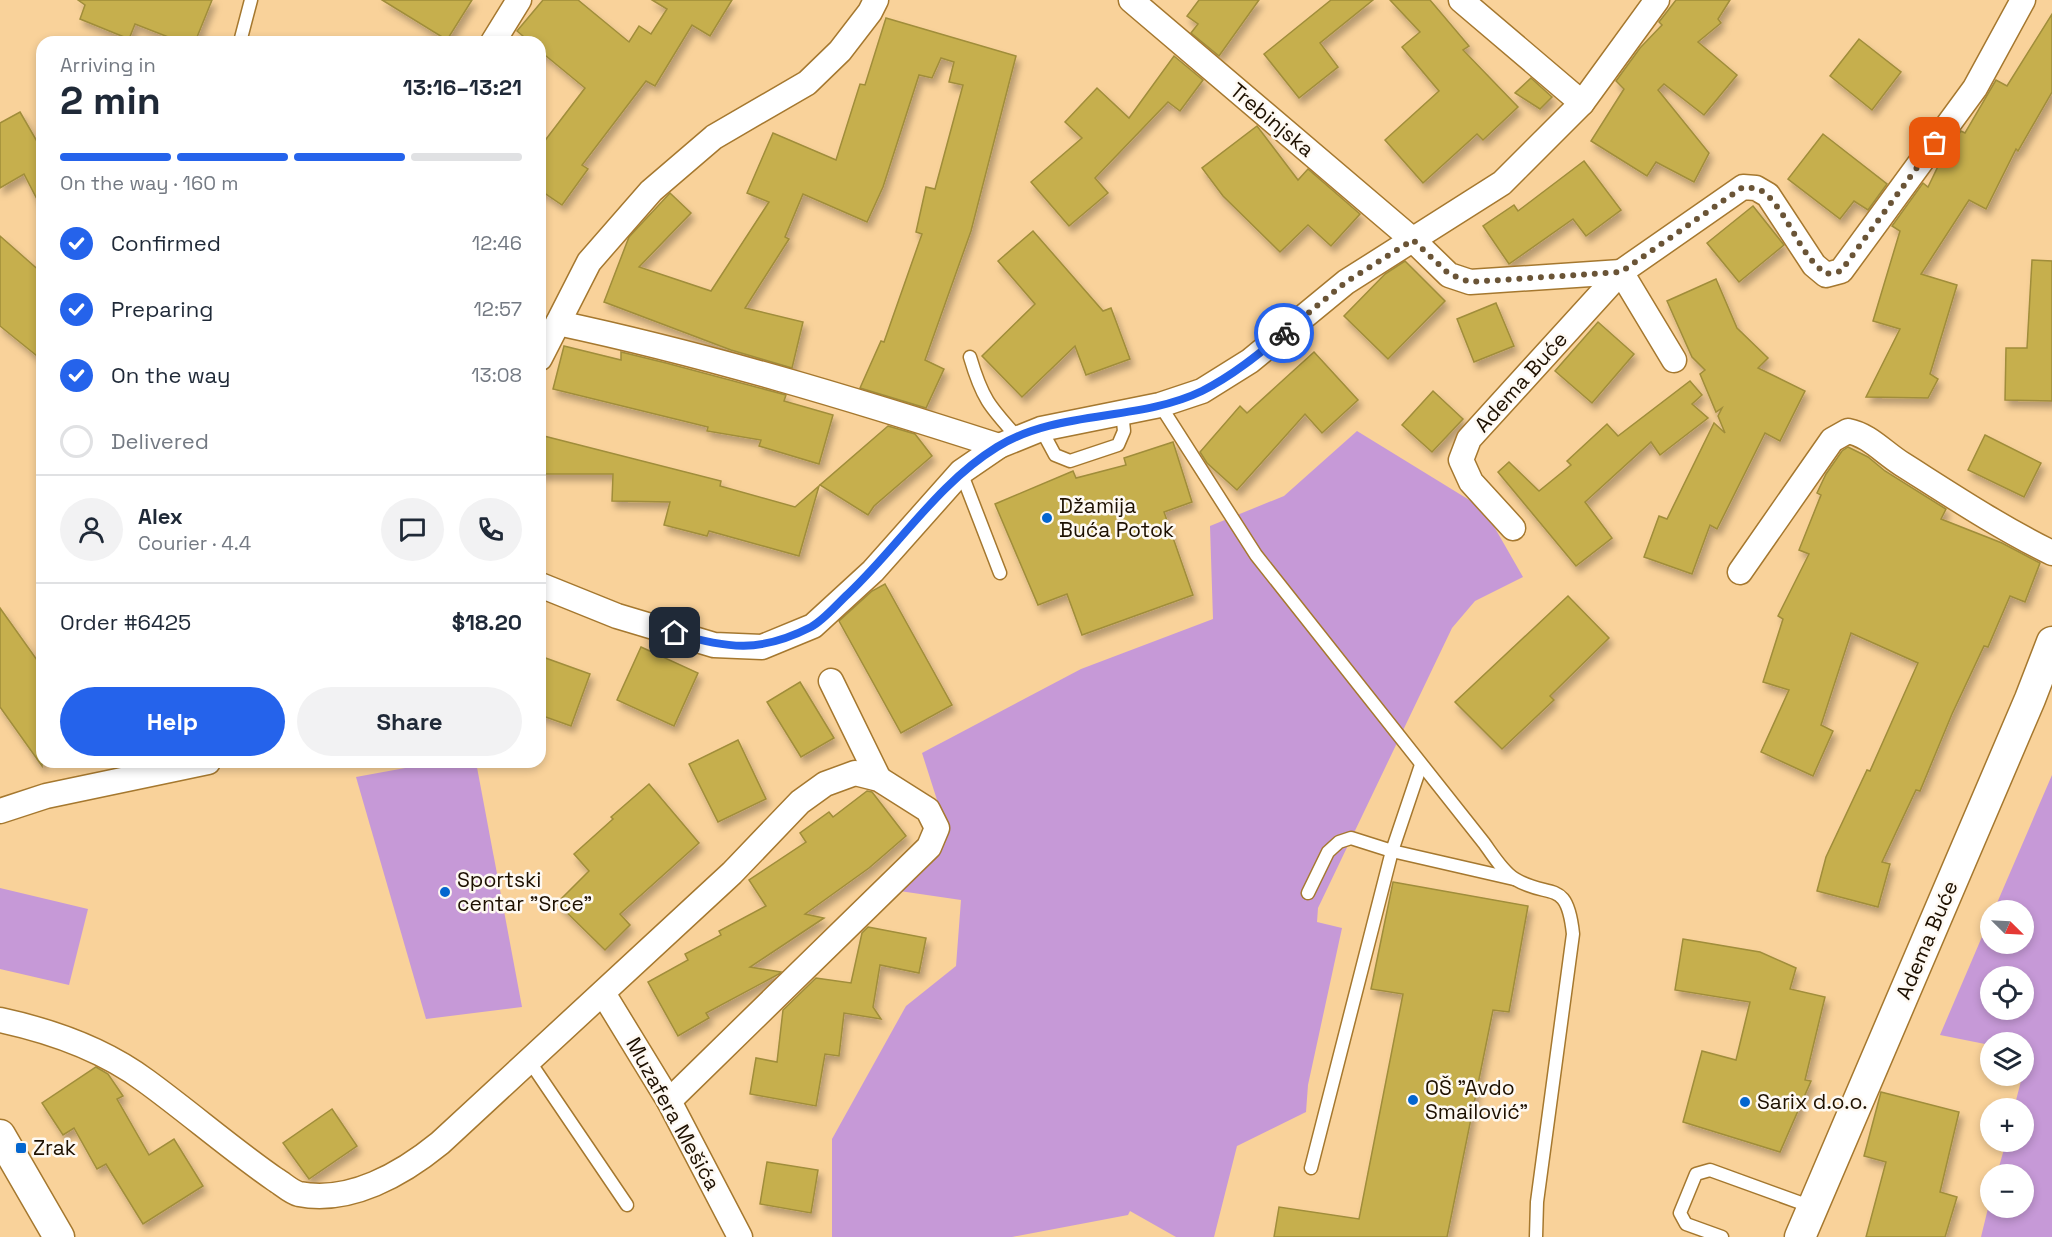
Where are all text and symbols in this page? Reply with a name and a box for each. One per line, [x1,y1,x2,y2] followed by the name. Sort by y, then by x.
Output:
[60,52,156,78] text: Arriving in
[403,73,522,101] text: 13:16–13:21
[60,76,161,125] text: 2 min
[1225,77,1320,163] street label: Trebinjska
[1909,117,1960,168] pin
[1918,126,1951,159] icon: bag
[60,170,238,196] text: On the way · 160 m
[60,227,93,260] icon: check
[111,229,221,257] text: Confirmed
[472,230,522,256] text: 12:46
[60,293,93,326] icon: check
[111,295,213,323] text: Preparing
[474,296,522,322] text: 12:57
[1254,303,1314,363] courier
[1268,317,1301,350] icon: bike
[1468,326,1573,438] street label: Adema Buće
[60,359,93,392] icon: check
[111,361,230,389] text: On the way
[471,362,522,388] text: 13:08
[111,427,209,455] text: Delivered
[1059,492,1174,543] place label: Džamija Buća Potok
[60,498,123,561] button: person
[381,498,444,561] button: chat
[459,498,522,561] button: phone
[138,502,183,530] text: Alex
[1040,511,1054,525] marker: Džamija Buća Potok
[138,530,251,556] text: Courier · 4.4
[649,607,700,658] pin
[60,608,191,636] text: Order #6425
[452,608,522,636] text: $18.20
[658,616,691,649] icon: home
[60,687,285,756] button: Help
[297,687,522,756] button: Share
[457,866,592,917] place label: Sportski centar "Srce"
[1889,876,1964,1003] street label: Adema Buće
[438,885,452,899] marker: Sportski centar "Srce"
[1980,900,2034,954] north arrow
[1980,900,2034,1218] map controls
[1980,966,2034,1020] button: locate
[620,1032,727,1195] street label: Muzafera Mešića
[1980,1032,2034,1086] button: layers
[1425,1074,1528,1125] place label: OŠ "Avdo Smailović"
[1757,1088,1868,1115] place label: Sarix d.o.o.
[1406,1093,1420,1107] marker: OŠ "Avdo Smailović"
[1738,1095,1752,1109] marker: Sarix d.o.o.
[1980,1098,2034,1152] button: +
[33,1134,76,1161] place label: Zrak
[14,1141,28,1155] marker: Zrak
[1980,1164,2034,1218] button: −

